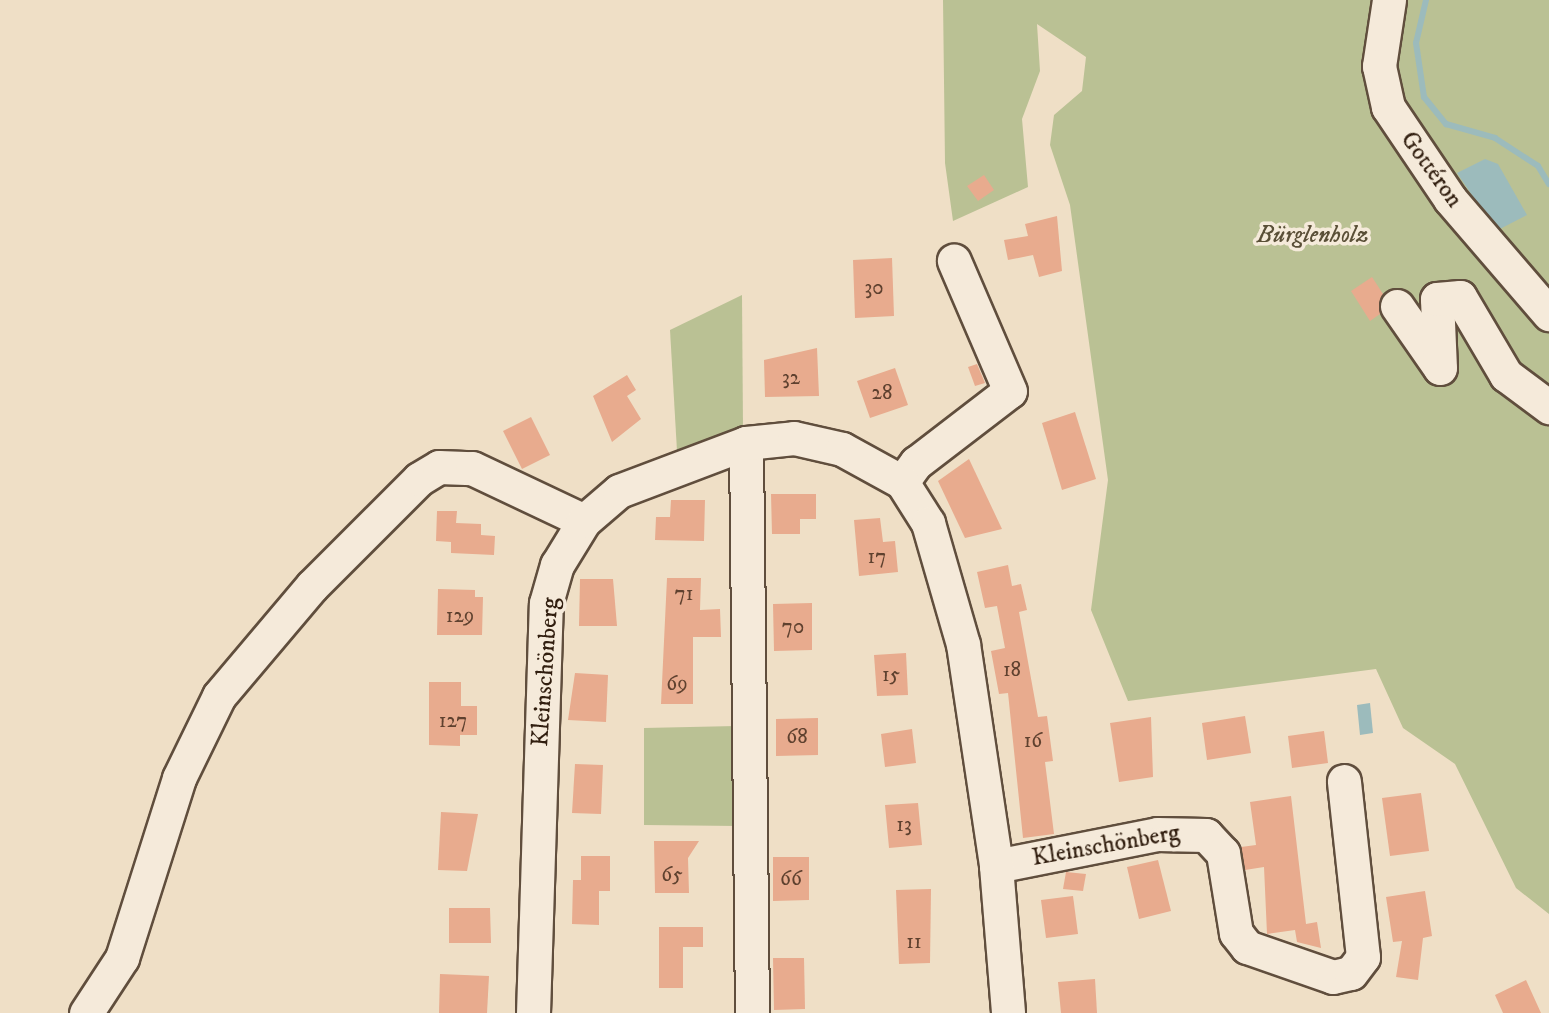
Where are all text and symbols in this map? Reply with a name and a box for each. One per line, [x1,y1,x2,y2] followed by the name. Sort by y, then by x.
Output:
[1394,126,1468,214] street label: Gottéron
[1257,222,1369,250] park label: Bürglenholz
[864,275,884,301] house number: 30
[782,365,800,391] house number: 32
[872,380,892,406] house number: 28
[868,544,886,570] house number: 17
[675,581,693,607] house number: 71
[526,596,566,748] street label: Kleinschönberg
[446,603,474,629] house number: 129
[782,614,804,640] house number: 70
[1003,657,1021,683] house number: 18
[882,662,900,688] house number: 15
[666,671,688,697] house number: 69
[439,708,467,734] house number: 127
[786,724,808,750] house number: 68
[1024,728,1042,754] house number: 16
[896,812,912,838] house number: 13
[1030,819,1182,873] street label: Kleinschönberg
[661,862,683,888] house number: 65
[780,866,802,892] house number: 66
[906,929,922,955] house number: 11

